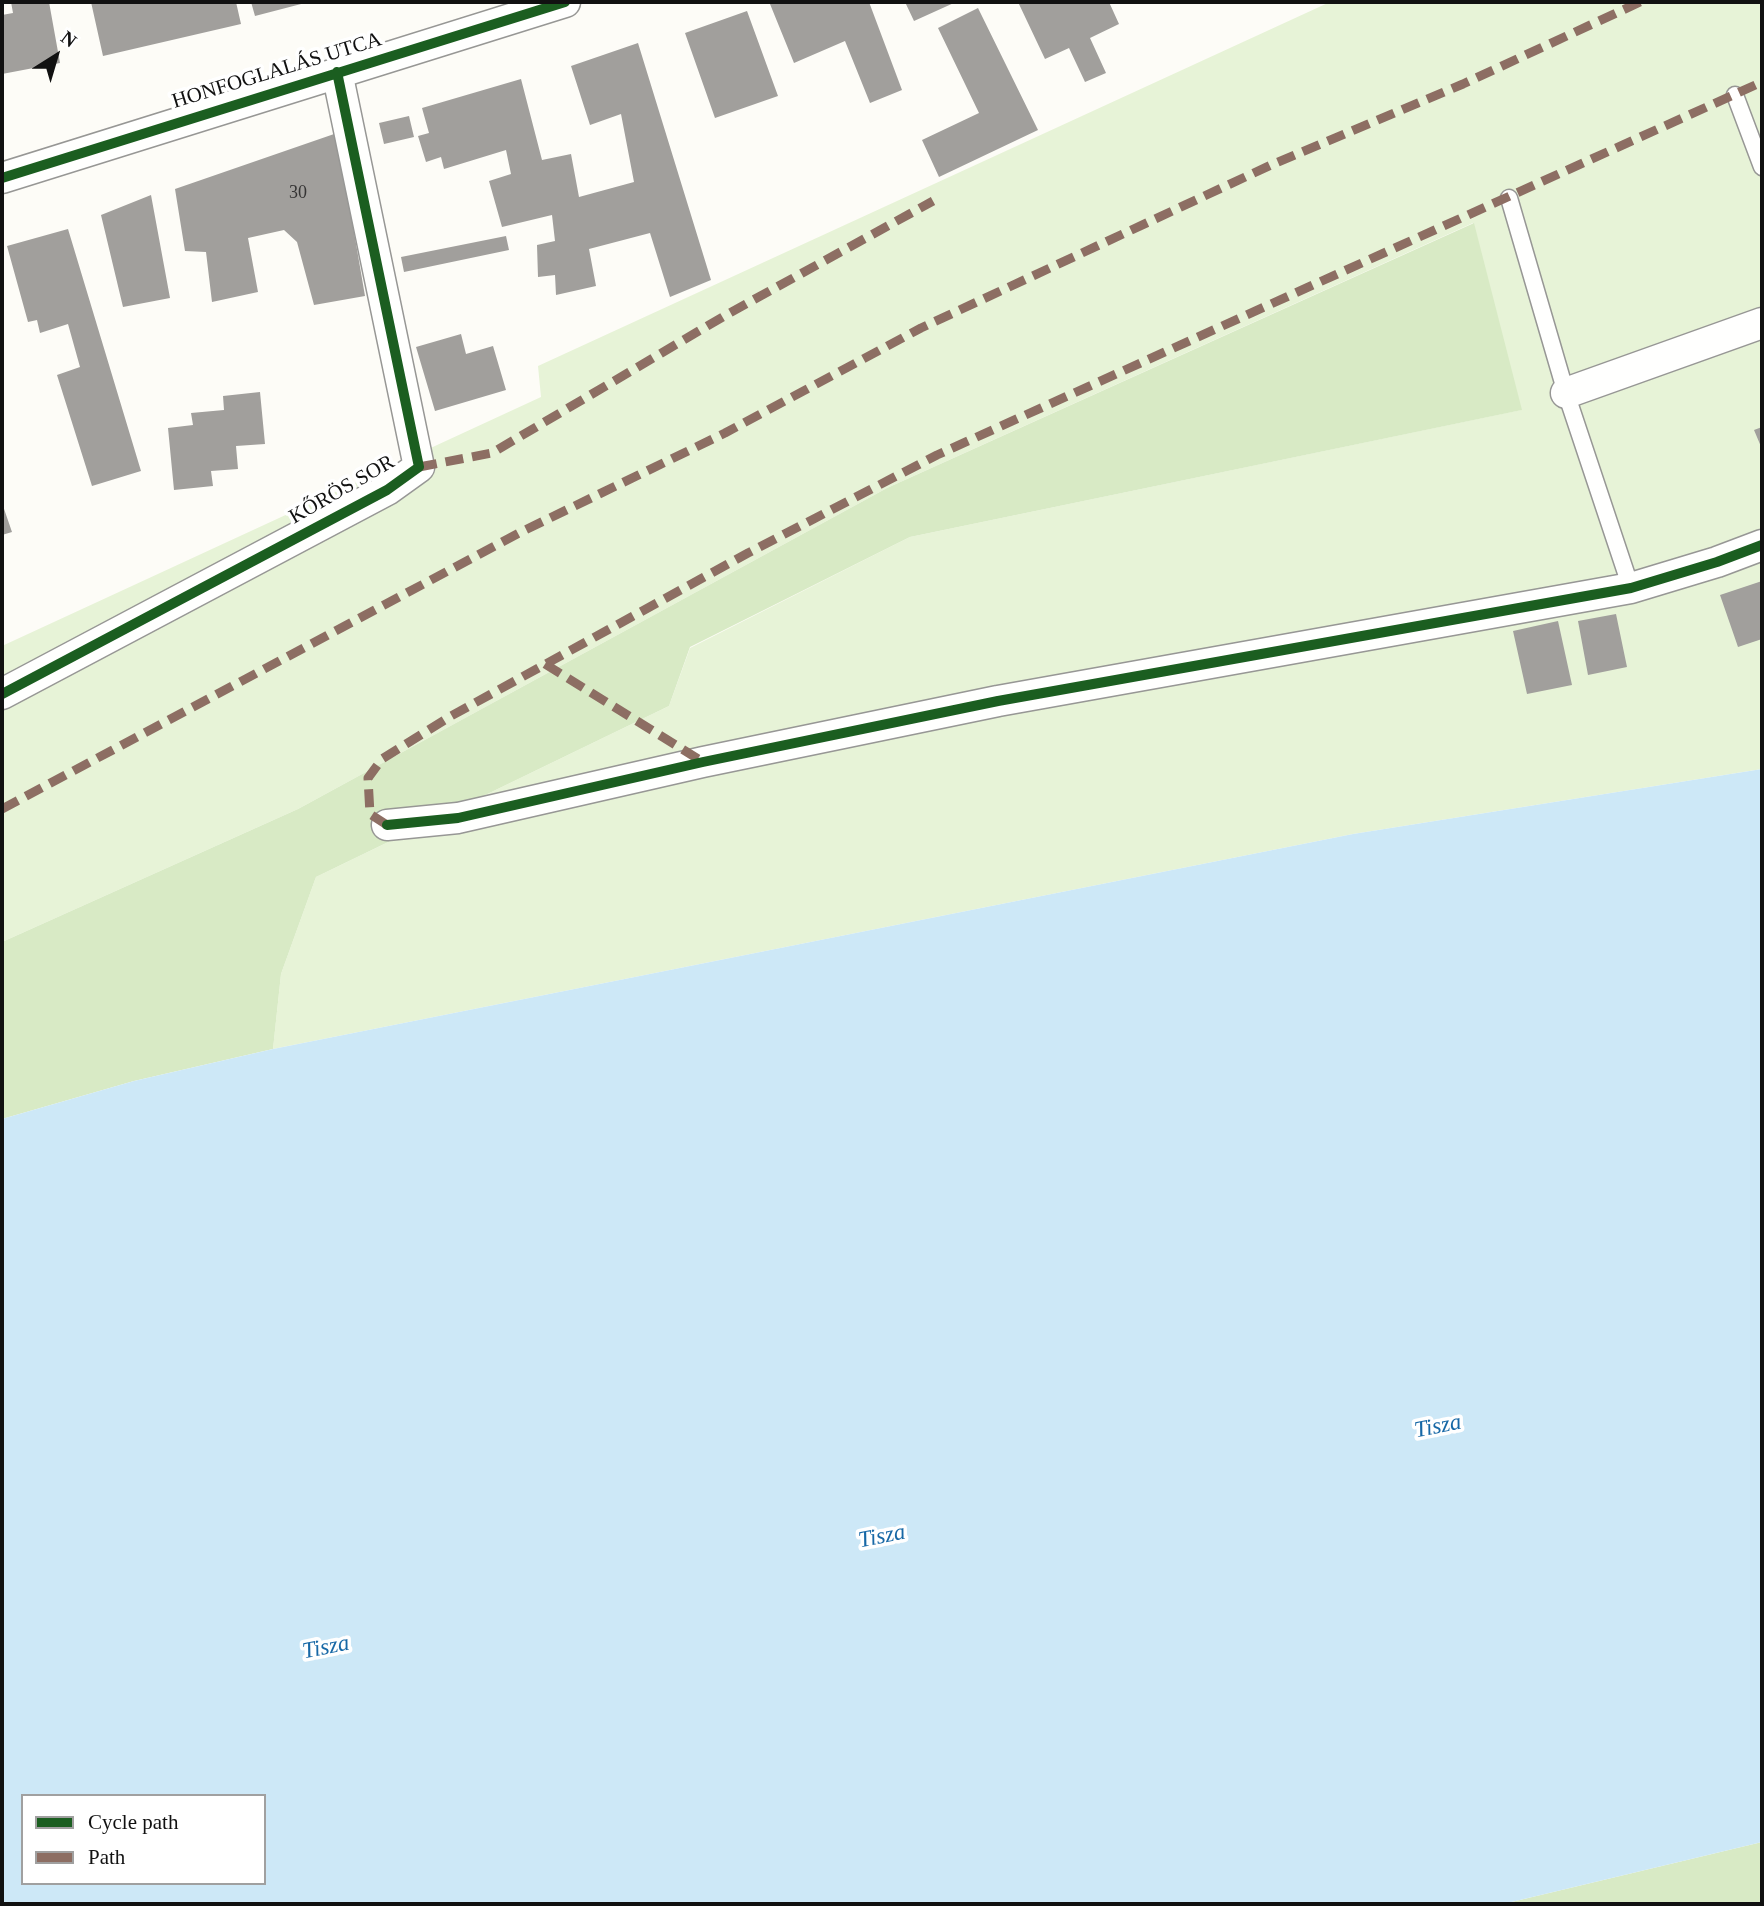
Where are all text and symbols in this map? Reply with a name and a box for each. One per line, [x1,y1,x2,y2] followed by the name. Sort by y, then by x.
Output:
[21,21,91,91] north arrow
[57,26,81,51] text: N
[169,27,385,115] street label: HONFOGLALÁS UTCA
[289,182,307,204] house number: 30
[285,450,399,530] street label: KŐRÖS SOR
[1412,1409,1464,1445] water label: Tisza
[856,1519,908,1555] water label: Tisza
[300,1630,352,1666] water label: Tisza
[21,1794,266,1885] legend
[88,1810,178,1834] text: Cycle path
[88,1845,125,1869] text: Path

